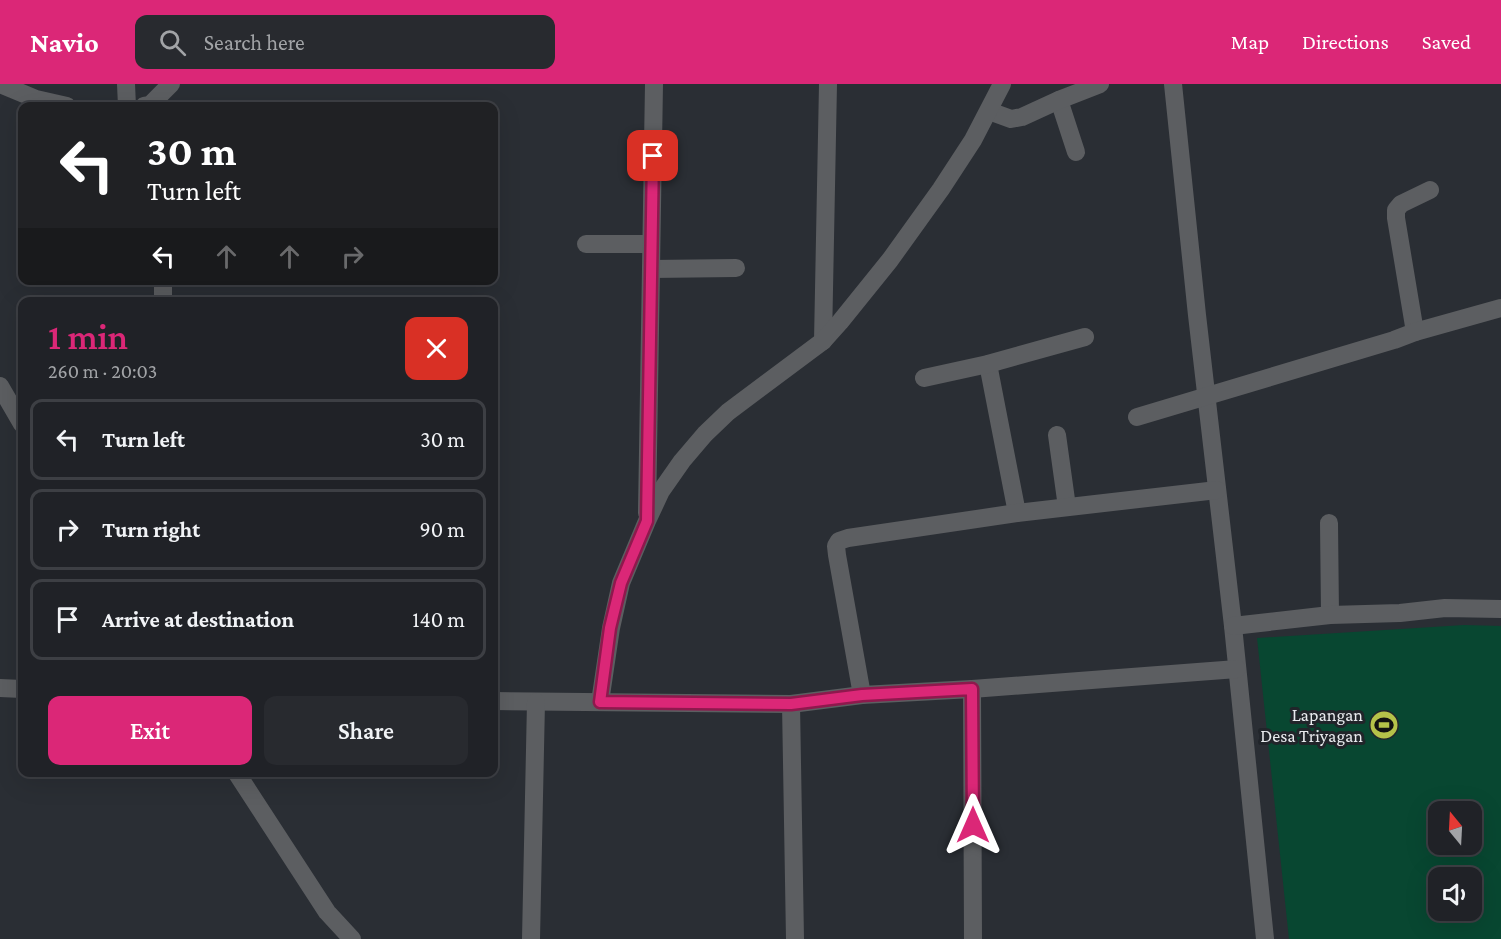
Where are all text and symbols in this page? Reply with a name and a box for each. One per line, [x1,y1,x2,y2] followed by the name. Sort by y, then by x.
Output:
[135,15,555,69] search box
[156,26,189,59] icon: search
[30,27,99,58] text: Navio
[204,30,305,55] text: Search here
[1231,30,1269,54] text: Map
[1302,30,1389,54] text: Directions
[1422,30,1471,54] text: Saved
[48,126,126,204] icon: left
[147,127,237,174] text: 30 m
[627,130,678,181] pin
[636,139,669,172] icon: arrive
[147,176,241,206] text: Turn left
[147,240,180,273] icon: left
[210,240,243,273] icon: ahead
[273,240,306,273] icon: ahead
[336,240,369,273] icon: right
[48,317,128,357] text: 1 min
[405,317,468,380] button: close
[48,360,157,382] text: 260 m · 20:03
[51,423,84,456] icon: left
[102,427,185,452] text: Turn left
[420,427,465,452] text: 30 m
[51,513,84,546] icon: right
[102,517,200,542] text: Turn right
[420,517,465,542] text: 90 m
[51,603,84,636] icon: arrive
[102,607,294,632] text: Arrive at destination
[412,607,465,632] text: 140 m
[48,696,252,765] button: Exit
[264,696,468,765] button: Share
[1260,705,1363,746] place label: Lapangan Desa Triyagan
[1368,709,1400,741] sports icon: Lapangan Desa Triyagan
[941,793,1005,857] position arrow
[1428,801,1482,855] north arrow
[1428,801,1482,921] map controls
[1428,867,1482,921] button: sound

